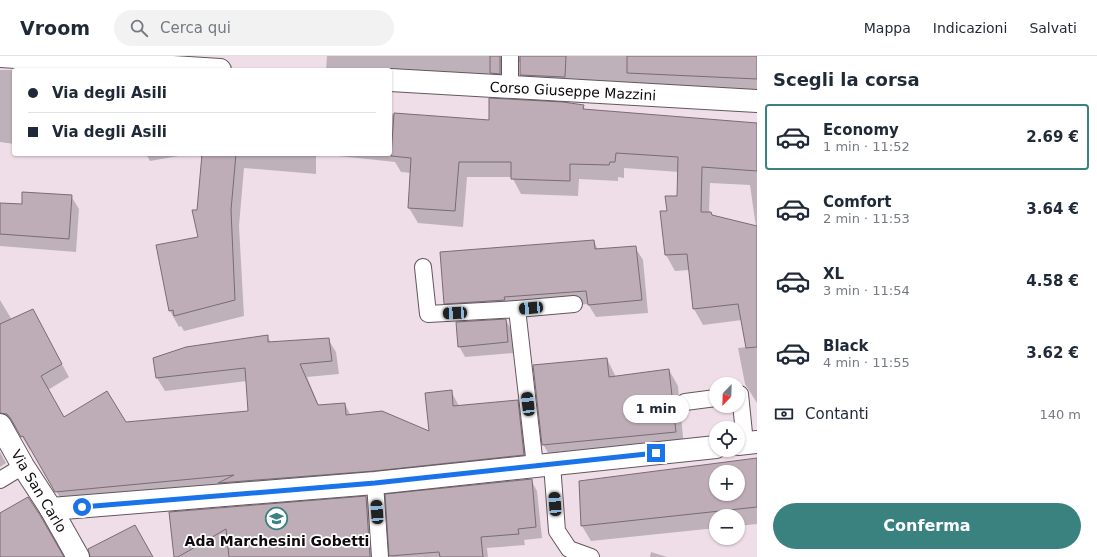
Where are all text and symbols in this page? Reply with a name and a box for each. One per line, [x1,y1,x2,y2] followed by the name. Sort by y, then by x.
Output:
[114,10,394,46] search box
[20,17,90,39] text: Vroom
[128,17,150,39] icon: search
[160,19,231,37] text: Cerca qui
[864,20,911,36] text: Mappa
[933,20,1007,36] text: Indicazioni
[1029,20,1077,36] text: Salvati
[773,69,920,90] text: Scegli la corsa
[489,79,657,103] street label: Corso Giuseppe Mazzini
[52,84,167,102] text: Via degli Asili
[775,119,811,155] icon: car
[823,121,899,139] text: Economy
[52,123,167,141] text: Via degli Asili
[1026,128,1079,146] text: 2.69 €
[823,139,910,154] text: 1 min · 11:52
[775,191,811,227] icon: car
[823,193,891,211] text: Comfort
[1026,200,1079,218] text: 3.64 €
[823,211,910,226] text: 2 min · 11:53
[775,263,811,299] icon: car
[823,265,844,283] text: XL
[1026,272,1079,290] text: 4.58 €
[823,283,910,298] text: 3 min · 11:54
[519,301,543,315] car
[443,306,467,320] car
[775,335,811,371] icon: car
[823,337,869,355] text: Black
[1026,344,1079,362] text: 3.62 €
[823,355,910,370] text: 4 min · 11:55
[709,377,745,413] north arrow
[709,377,745,545] map controls
[521,391,535,417] car
[623,395,689,423] callout: 1 min
[636,401,676,416] text: 1 min
[773,403,795,425] icon: cash
[805,405,869,423] text: Contanti
[1039,407,1081,422] text: 140 m
[709,421,745,457] button: locate
[647,444,665,462] route end
[8,447,70,535] street label: Via San Carlo
[709,465,745,501] button: +
[548,492,562,516] car
[73,498,91,516] route start
[370,500,384,524] car
[773,503,1081,549] button: Conferma
[264,506,290,532] school or university icon: Ada Marchesini Gobetti
[709,509,745,545] button: −
[185,533,369,549] place label: Ada Marchesini Gobetti

